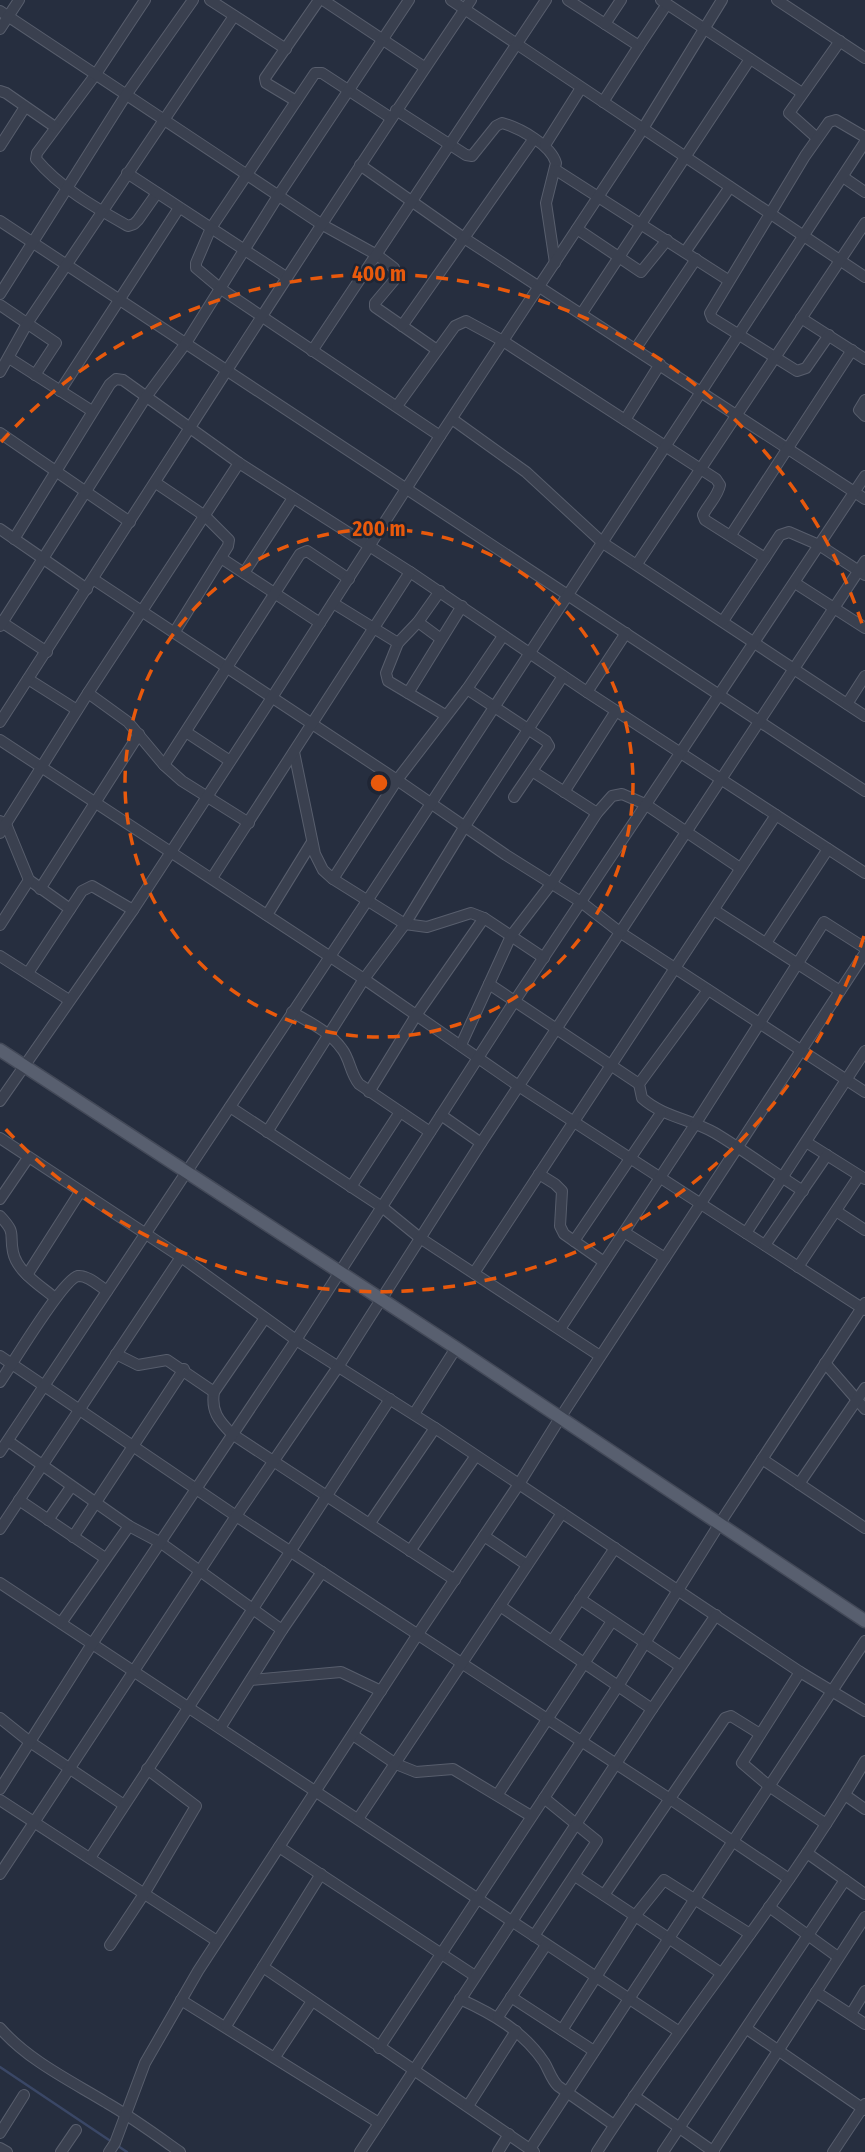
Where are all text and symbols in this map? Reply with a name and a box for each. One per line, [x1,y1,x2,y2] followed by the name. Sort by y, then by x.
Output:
[352,261,406,287] text: 400 m
[351,516,406,542] text: 200 m
[367,771,391,795] centre of rings

